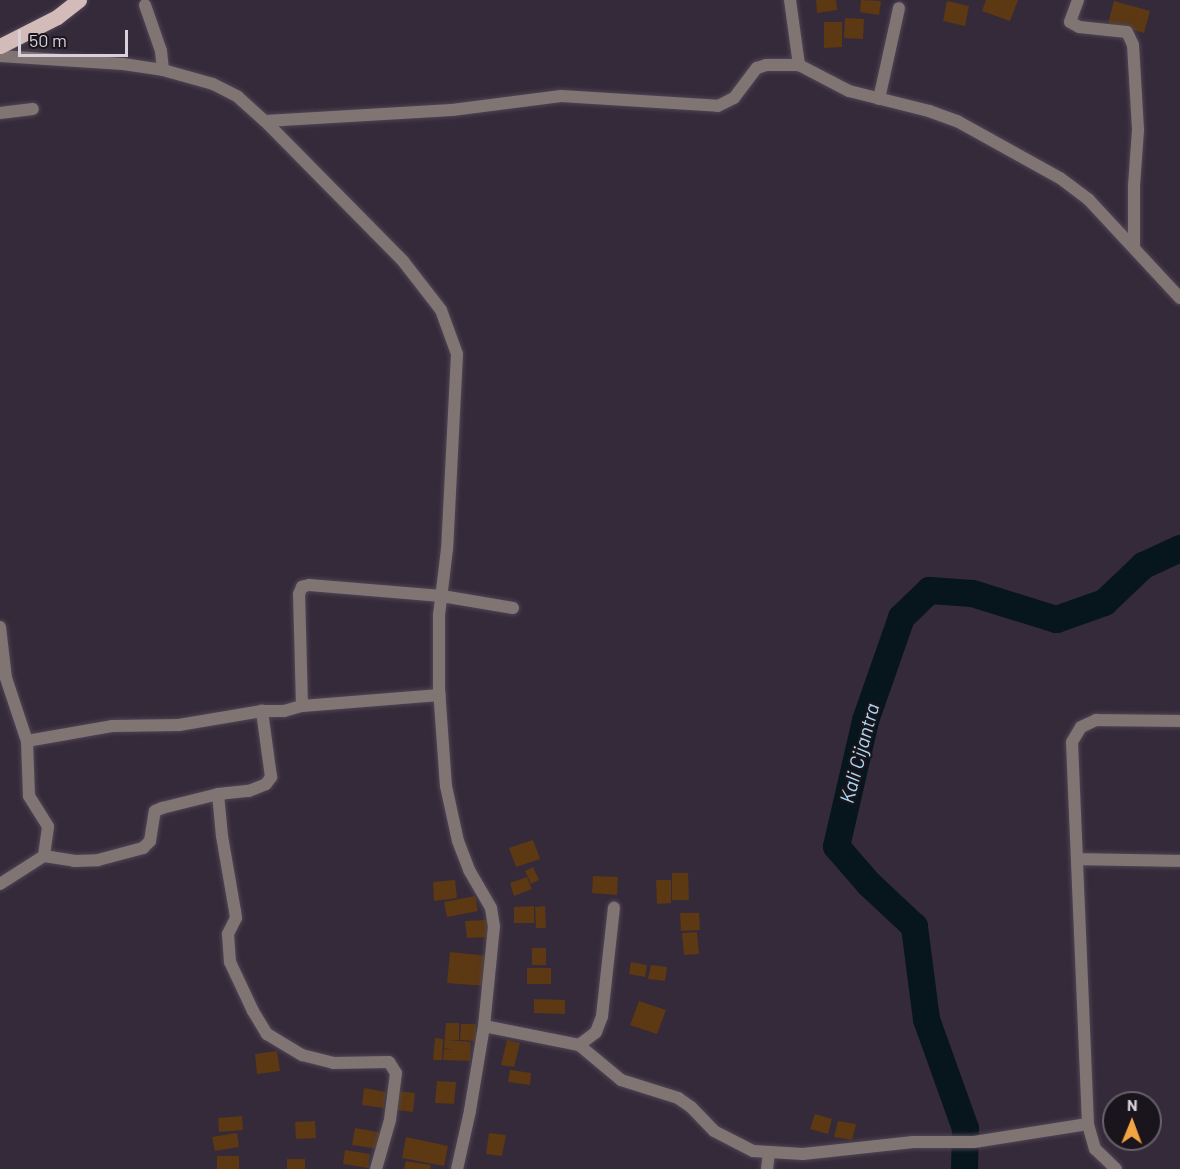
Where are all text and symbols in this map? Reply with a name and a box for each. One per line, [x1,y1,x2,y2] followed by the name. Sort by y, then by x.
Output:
[21,18,130,56] scale bar
[29,29,67,51] text: 50 m
[834,700,884,806] water label: Kali Cijantra
[1102,1091,1162,1151] north arrow
[1127,1095,1138,1114] text: N

